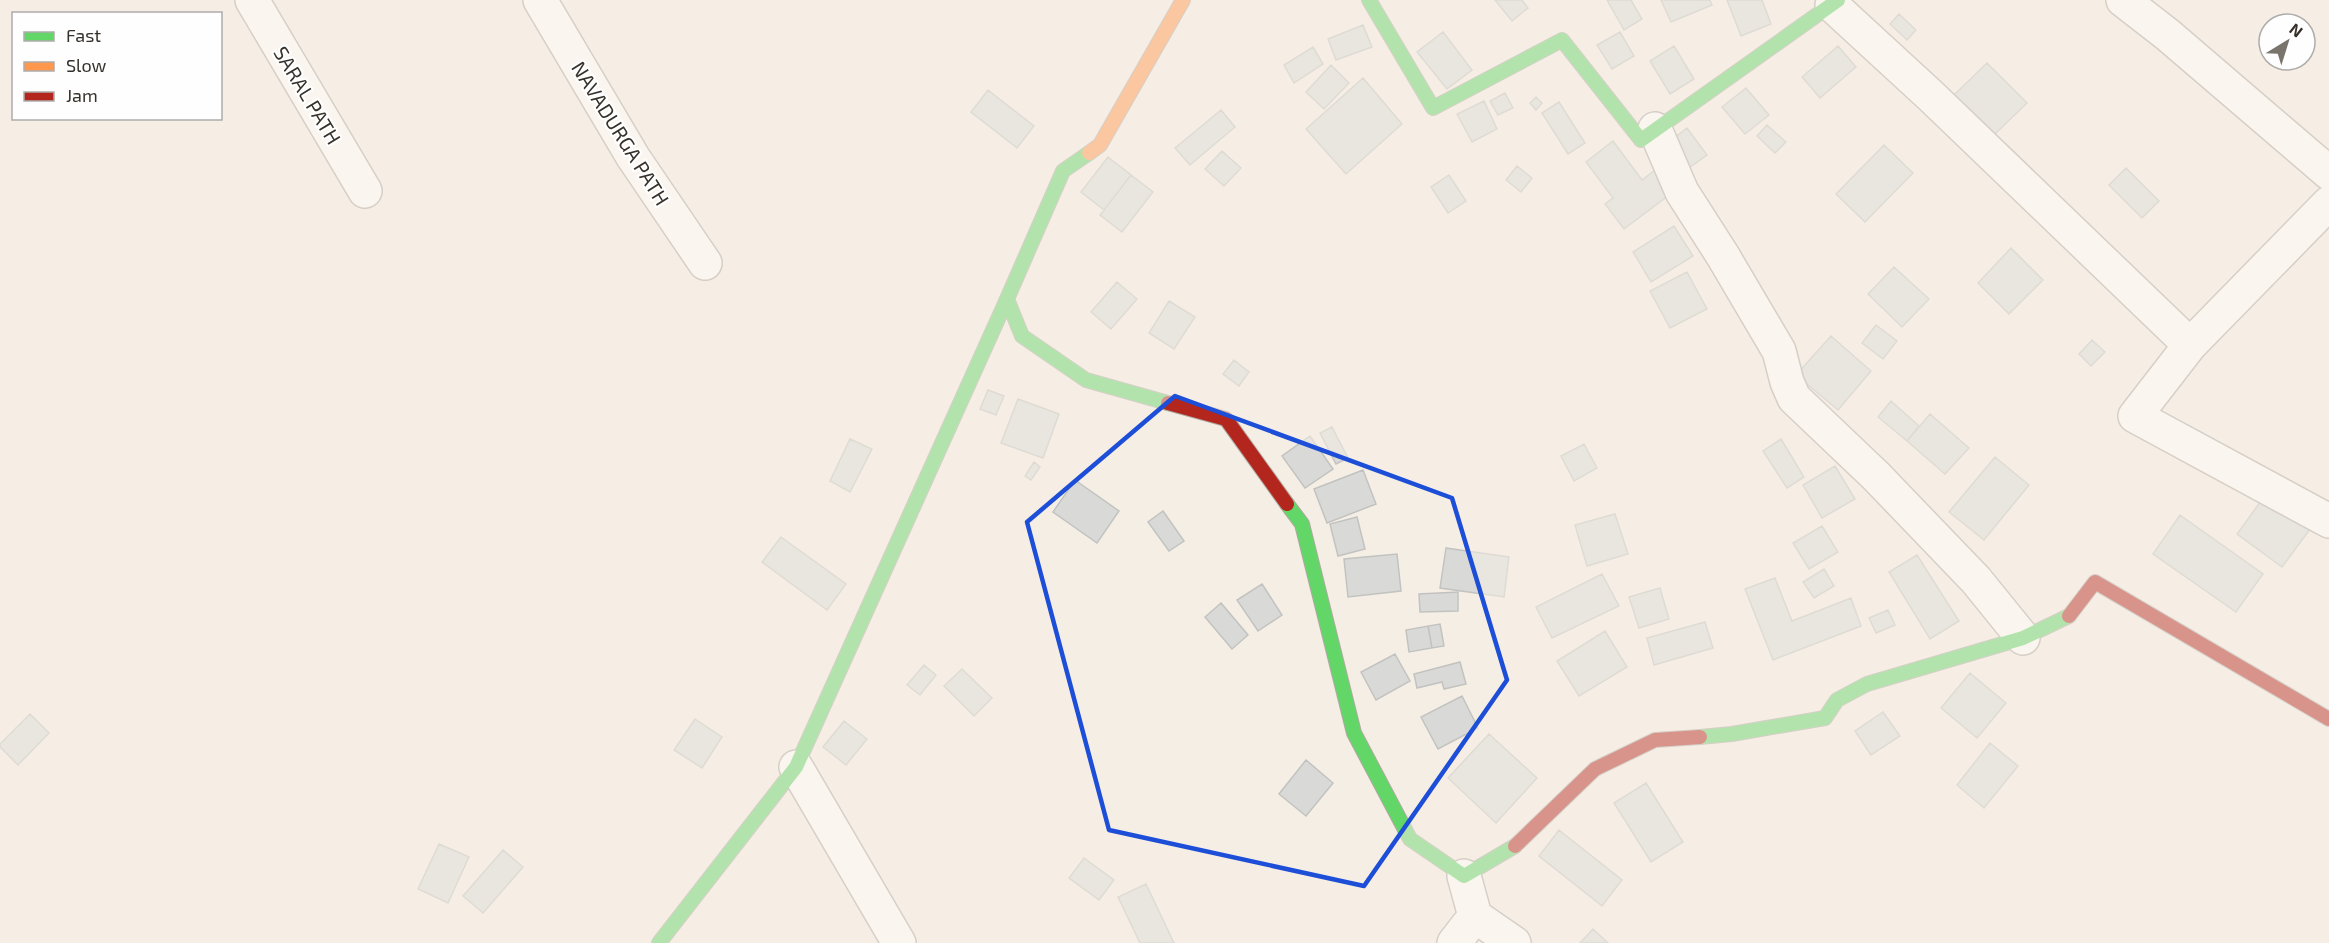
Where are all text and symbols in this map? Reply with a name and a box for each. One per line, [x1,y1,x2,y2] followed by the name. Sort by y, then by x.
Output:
[12,12,222,120] legend
[2257,12,2317,72] north arrow
[2286,19,2307,41] text: N
[66,24,101,46] text: Fast
[269,42,347,148] street label: SARAL PATH
[66,54,107,76] text: Slow
[567,57,675,209] street label: NAVADURGA PATH
[66,84,98,106] text: Jam

